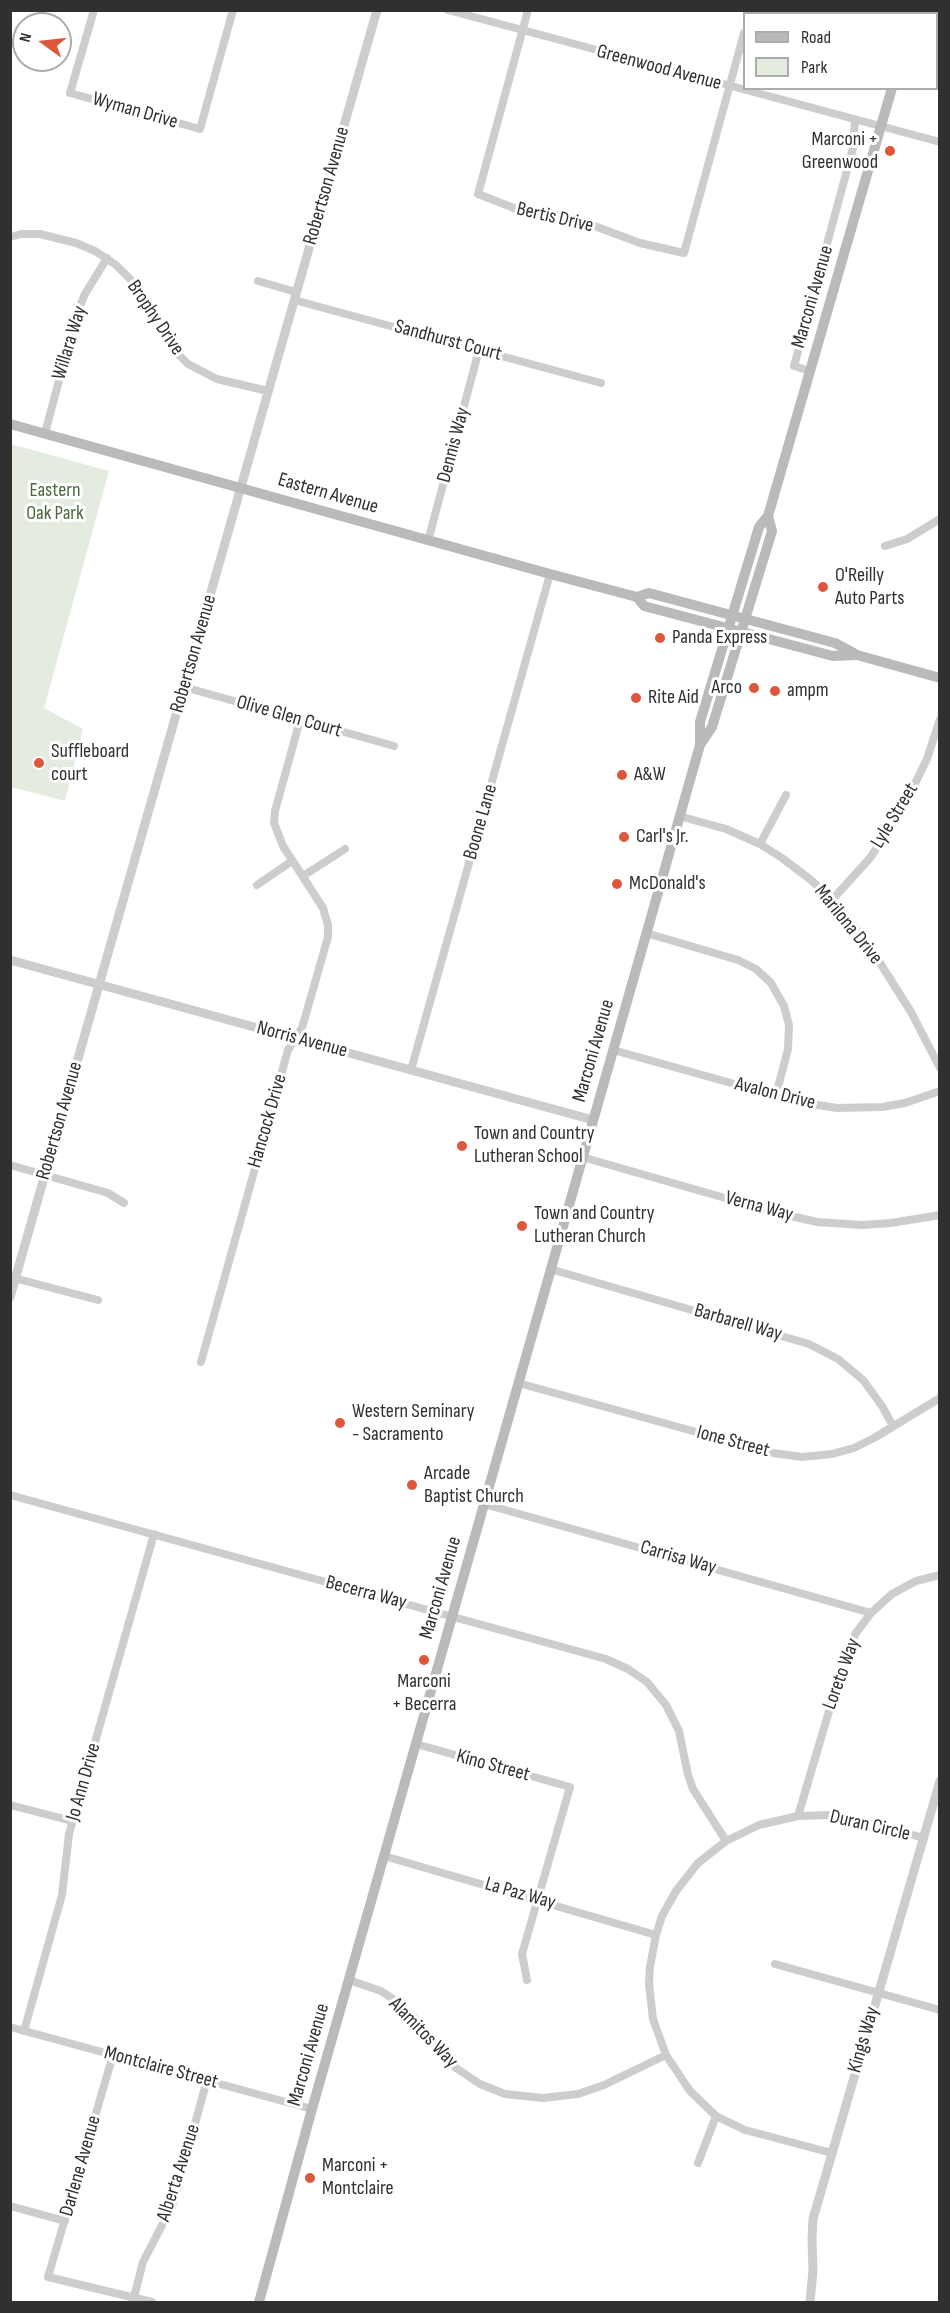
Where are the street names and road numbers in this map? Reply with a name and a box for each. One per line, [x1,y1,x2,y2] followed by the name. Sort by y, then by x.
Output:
[594,40,724,96] street label: Greenwood Avenue
[89,87,181,135] street label: Wyman Drive
[299,124,355,248] street label: Robertson Avenue
[514,198,596,238] street label: Bertis Drive
[787,243,839,351] street label: Marconi Avenue
[121,276,189,360] street label: Brophy Drive
[47,303,93,383] street label: Willara Way
[392,315,504,367] street label: Sandhurst Court
[432,405,476,485] street label: Dennis Way
[275,468,381,520] street label: Eastern Avenue
[166,592,222,716] street label: Robertson Avenue
[234,691,344,743] street label: Olive Glen Court
[866,779,924,853] street label: Lyle Street
[459,782,503,862] street label: Boone Lane
[809,880,887,970] street label: Marilona Drive
[568,997,620,1105] street label: Marconi Avenue
[254,1016,350,1064] street label: Norris Avenue
[32,1059,88,1183] street label: Robertson Avenue
[243,1071,293,1171] street label: Hancock Drive
[732,1072,818,1116] street label: Avalon Drive
[722,1186,796,1228] street label: Verna Way
[691,1299,785,1347] street label: Barbarell Way
[694,1421,772,1463] street label: Ione Street
[415,1534,467,1642] street label: Marconi Avenue
[637,1536,719,1580] street label: Carrisa Way
[323,1571,409,1615] street label: Becerra Way
[818,1635,866,1713] street label: Loreto Way
[61,1740,107,1824] street label: Jo Ann Drive
[454,1745,532,1787] street label: Kino Street
[828,1805,912,1847] street label: Duran Circle
[482,1873,558,1915] street label: La Paz Way
[383,1993,463,2073] street label: Alamitos Way
[283,2001,335,2109] street label: Marconi Avenue
[843,2004,885,2076] street label: Kings Way
[101,2041,221,2095] street label: Montclaire Street
[55,2113,107,2219] street label: Darlene Avenue
[152,2121,206,2225] street label: Alberta Avenue

